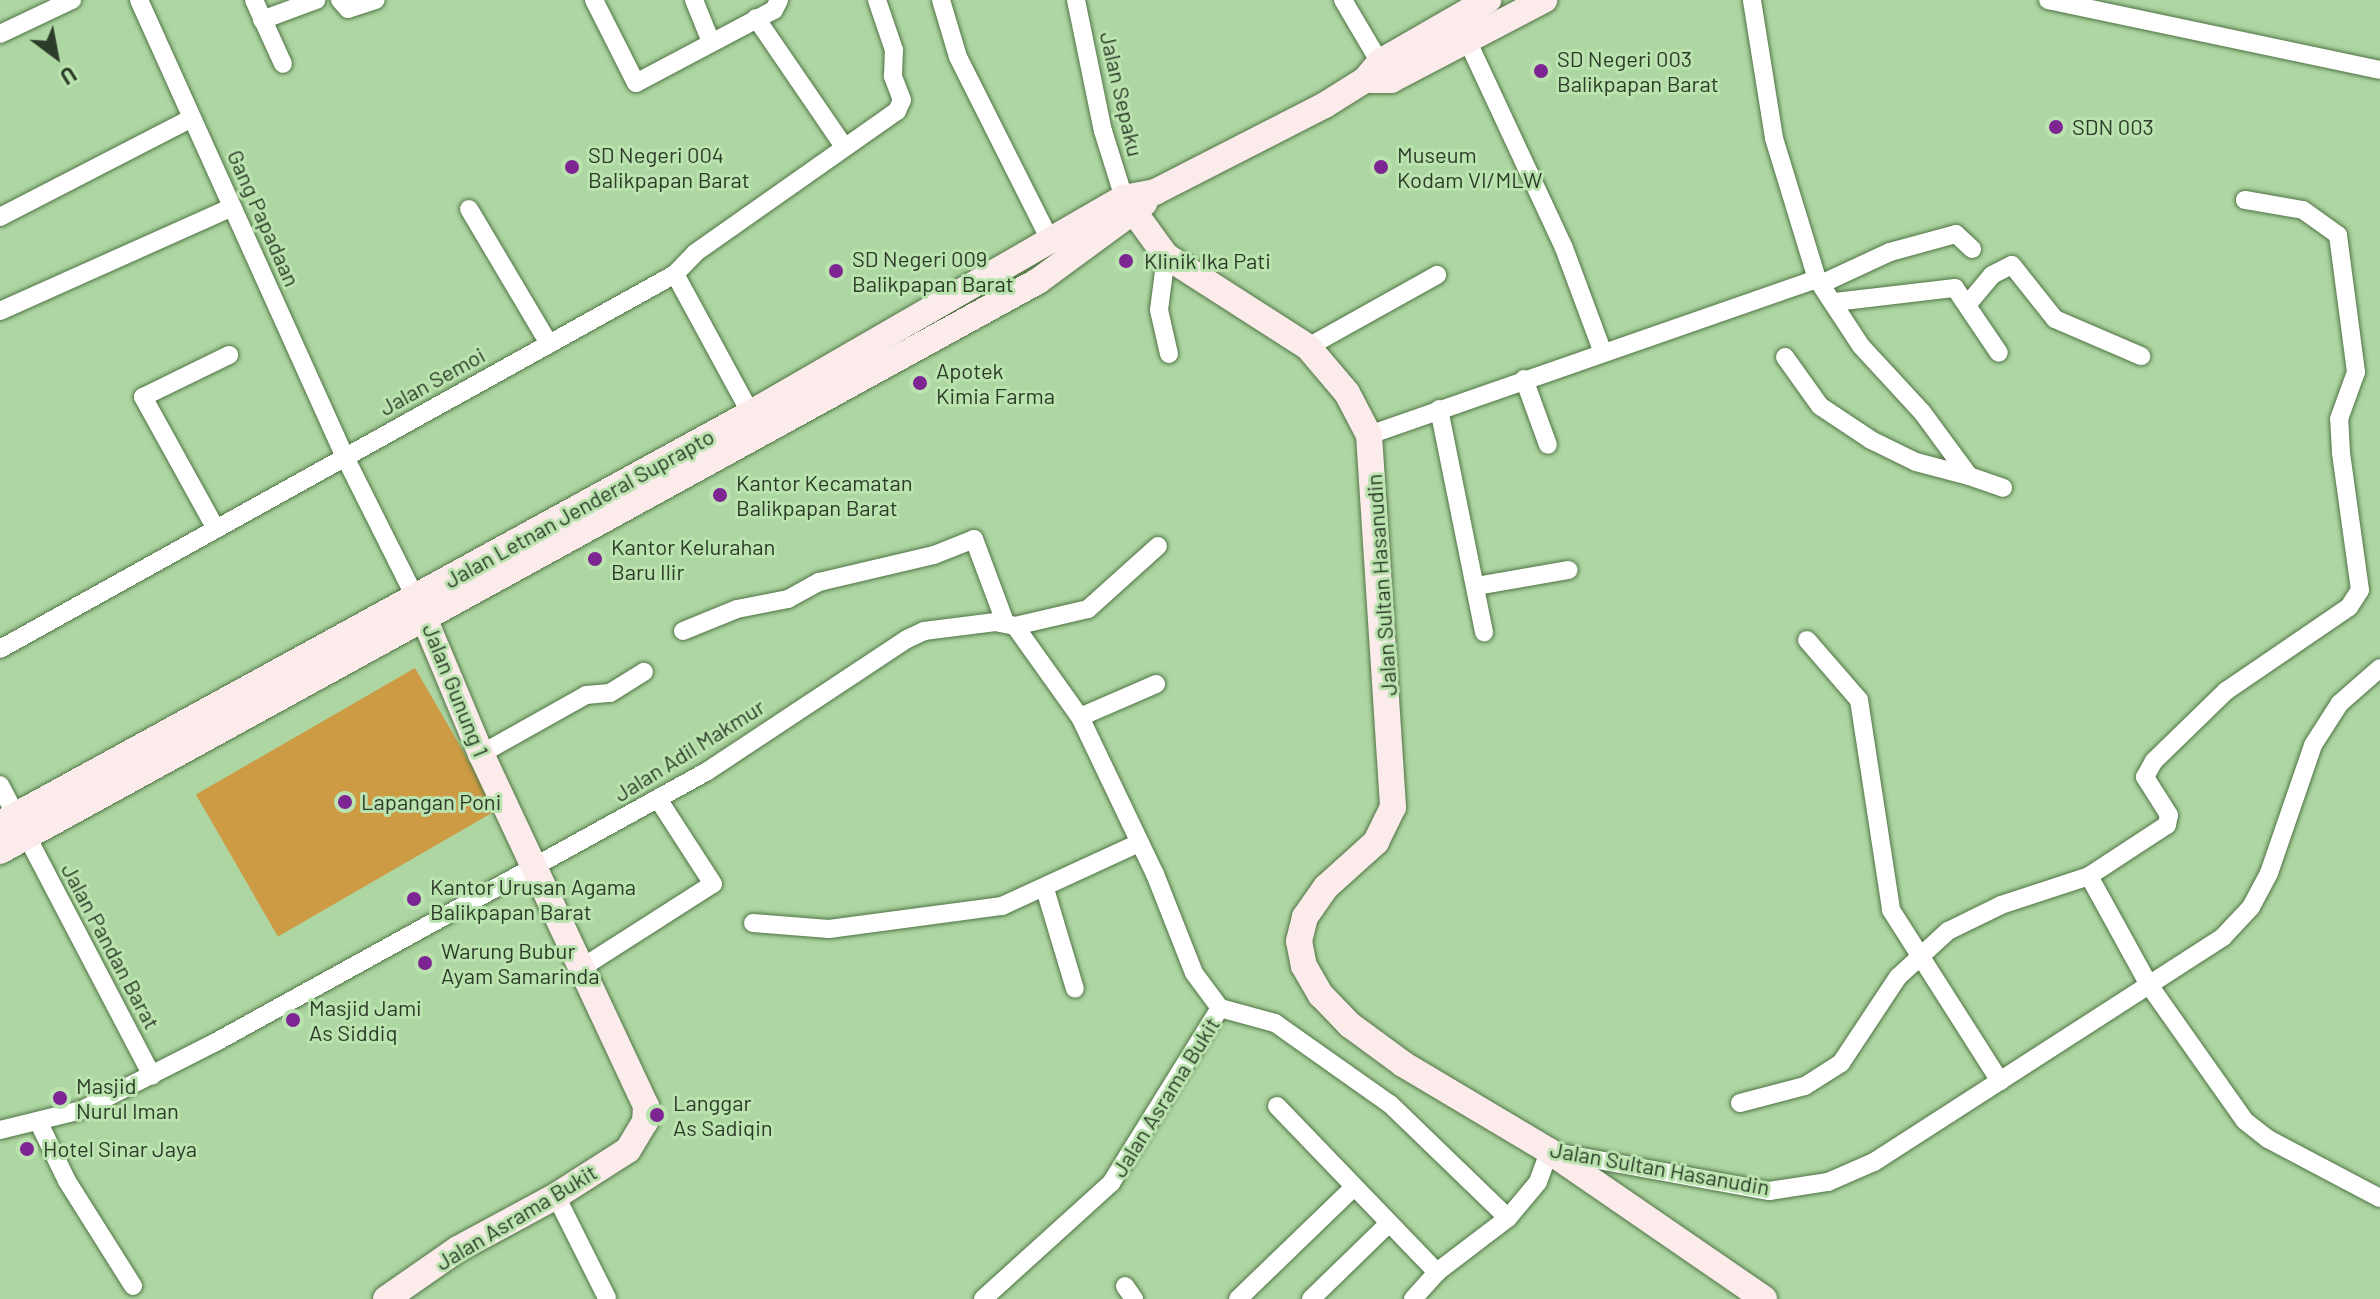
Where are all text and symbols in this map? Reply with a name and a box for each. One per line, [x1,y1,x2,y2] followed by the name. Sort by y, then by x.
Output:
[16,16,96,96] north arrow
[1095,29,1149,159] street label: Jalan Sepaku
[1557,45,1719,96] place label: SD Negeri 003 Balikpapan Barat
[56,62,81,91] text: U
[1532,62,1550,80] marker: SD Negeri 003 Balikpapan Barat
[2072,114,2154,140] place label: SDN 003
[2047,118,2065,136] marker: SDN 003
[588,141,750,192] place label: SD Negeri 004 Balikpapan Barat
[1397,141,1542,192] place label: Museum Kodam VI/MLW
[222,146,306,290] street label: Gang Papadaan
[563,158,581,176] marker: SD Negeri 004 Balikpapan Barat
[1372,158,1390,176] marker: Museum Kodam VI/MLW
[852,245,1014,296] place label: SD Negeri 009 Balikpapan Barat
[1144,248,1271,274] place label: Klinik Ika Pati
[1115,250,1137,272] marker: Klinik Ika Pati
[827,262,845,280] marker: SD Negeri 009 Balikpapan Barat
[375,341,489,421] street label: Jalan Semoi
[936,357,1055,408] place label: Apotek Kimia Farma
[911,374,929,392] marker: Apotek Kimia Farma
[440,423,718,593] street label: Jalan Letnan Jenderal Suprapto
[736,469,913,520] place label: Kantor Kecamatan Balikpapan Barat
[1360,473,1402,697] street label: Jalan Sultan Hasanudin
[711,486,729,504] marker: Kantor Kecamatan Balikpapan Barat
[611,533,775,584] place label: Kantor Kelurahan Baru Ilir
[586,550,604,568] marker: Kantor Kelurahan Baru Ilir
[417,620,495,760] street label: Jalan Gunung 1
[609,693,769,807] street label: Jalan Adil Makmur
[361,789,501,815] place label: Lapangan Poni
[336,793,354,811] marker: Lapangan Poni
[56,859,166,1033] street label: Jalan Pandan Barat
[430,873,636,924] place label: Kantor Urusan Agama Balikpapan Barat
[405,890,423,908] marker: Kantor Urusan Agama Balikpapan Barat
[441,937,600,988] place label: Warung Bubur Ayam Samarinda
[416,954,434,972] marker: Warung Bubur Ayam Samarinda
[309,994,422,1046] place label: Masjid Jami As Siddiq
[284,1011,302,1029] marker: Masjid Jami As Siddiq
[1105,1012,1225,1182] street label: Jalan Asrama Bukit
[76,1072,179,1124] place label: Masjid Nurul Iman
[51,1089,69,1107] marker: Masjid Nurul Iman
[673,1089,773,1140] place label: Langgar As Sadiqin
[648,1106,666,1124] marker: Langgar As Sadiqin
[43,1136,197,1162] place label: Hotel Sinar Jaya
[1548,1136,1772,1200] street label: Jalan Sultan Hasanudin
[18,1140,36,1158] marker: Hotel Sinar Jaya
[431,1158,601,1276] street label: Jalan Asrama Bukit

